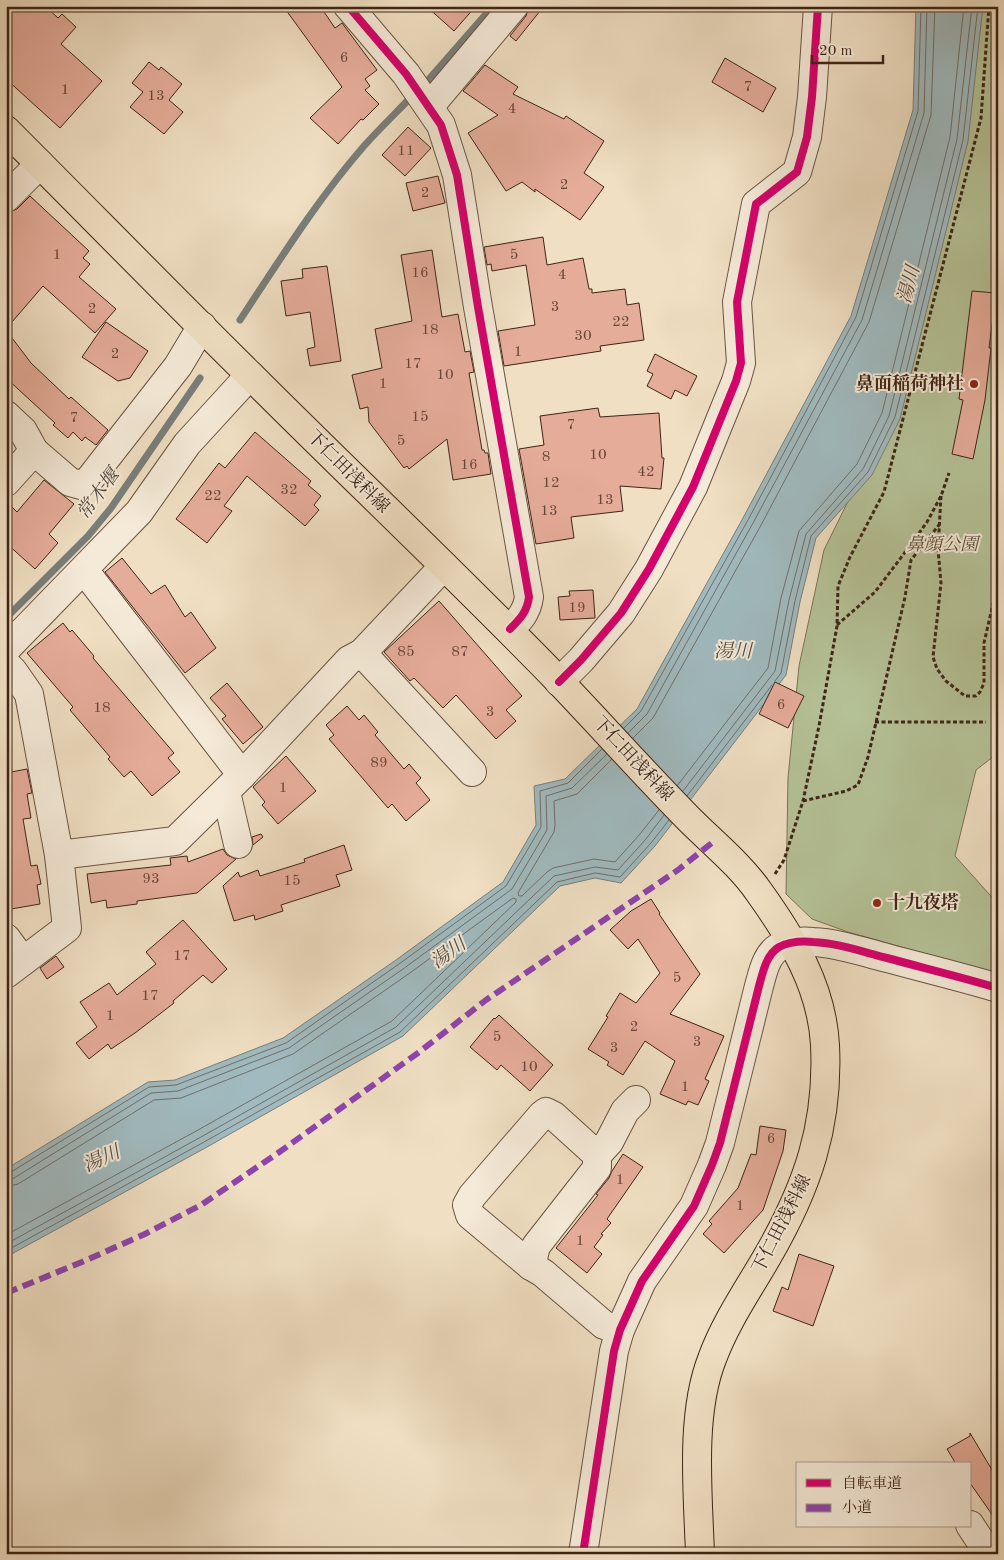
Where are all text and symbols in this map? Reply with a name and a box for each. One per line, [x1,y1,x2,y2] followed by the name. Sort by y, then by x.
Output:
[812,32,883,64] scale bar
[819,44,853,59] text: 20 m
[340,51,348,66] house number: 6
[744,80,752,95] house number: 7
[61,83,69,98] house number: 1
[147,89,165,104] house number: 13
[508,102,516,117] house number: 4
[397,144,415,159] house number: 11
[560,178,568,193] house number: 2
[421,186,429,201] house number: 2
[53,248,61,263] house number: 1
[510,248,518,263] house number: 5
[894,262,925,306] water label: 湯川
[411,266,429,281] house number: 16
[558,268,566,283] house number: 4
[551,300,559,315] house number: 3
[88,302,96,317] house number: 2
[612,315,630,330] house number: 22
[421,323,439,338] house number: 18
[574,329,592,344] house number: 30
[514,345,522,360] house number: 1
[111,347,119,362] house number: 2
[404,357,422,372] house number: 17
[436,368,454,383] house number: 10
[856,373,964,393] place label: 鼻面稲荷神社
[379,377,387,392] house number: 1
[968,378,980,390] marker: 鼻面稲荷神社
[411,410,429,425] house number: 15
[70,411,78,426] house number: 7
[567,418,575,433] house number: 7
[303,426,394,517] street label: 下仁田浅科線
[397,434,405,449] house number: 5
[589,448,607,463] house number: 10
[542,450,550,465] house number: 8
[460,458,478,473] house number: 16
[73,463,126,523] water label: 常木堰
[637,465,655,480] house number: 42
[542,476,560,491] house number: 12
[280,483,298,498] house number: 32
[204,489,222,504] house number: 22
[596,493,614,508] house number: 13
[540,504,558,519] house number: 13
[906,534,981,554] park label: 鼻顔公園
[568,601,586,616] house number: 19
[714,641,754,662] water label: 湯川
[397,645,415,660] house number: 85
[451,645,469,660] house number: 87
[777,698,785,713] house number: 6
[93,701,111,716] house number: 18
[486,705,494,720] house number: 3
[590,712,678,805] street label: 下仁田浅科線
[370,756,388,771] house number: 89
[279,781,287,796] house number: 1
[142,872,160,887] house number: 93
[283,874,301,889] house number: 15
[887,892,959,912] place label: 十九夜塔
[871,897,883,909] marker: 十九夜塔
[427,932,472,973] water label: 湯川
[173,949,191,964] house number: 17
[673,971,681,986] house number: 5
[141,989,159,1004] house number: 17
[106,1009,114,1024] house number: 1
[630,1020,638,1035] house number: 2
[493,1030,501,1045] house number: 5
[693,1035,701,1050] house number: 3
[610,1041,618,1056] house number: 3
[520,1060,538,1075] house number: 10
[681,1080,689,1095] house number: 1
[767,1132,775,1147] house number: 6
[80,1141,125,1176] water label: 湯川
[748,1171,815,1276] street label: 下仁田浅科線
[616,1173,624,1188] house number: 1
[736,1199,744,1214] house number: 1
[576,1234,584,1249] house number: 1
[796,1462,972,1528] legend
[842,1475,902,1492] text: 自転車道
[842,1499,872,1516] text: 小道

